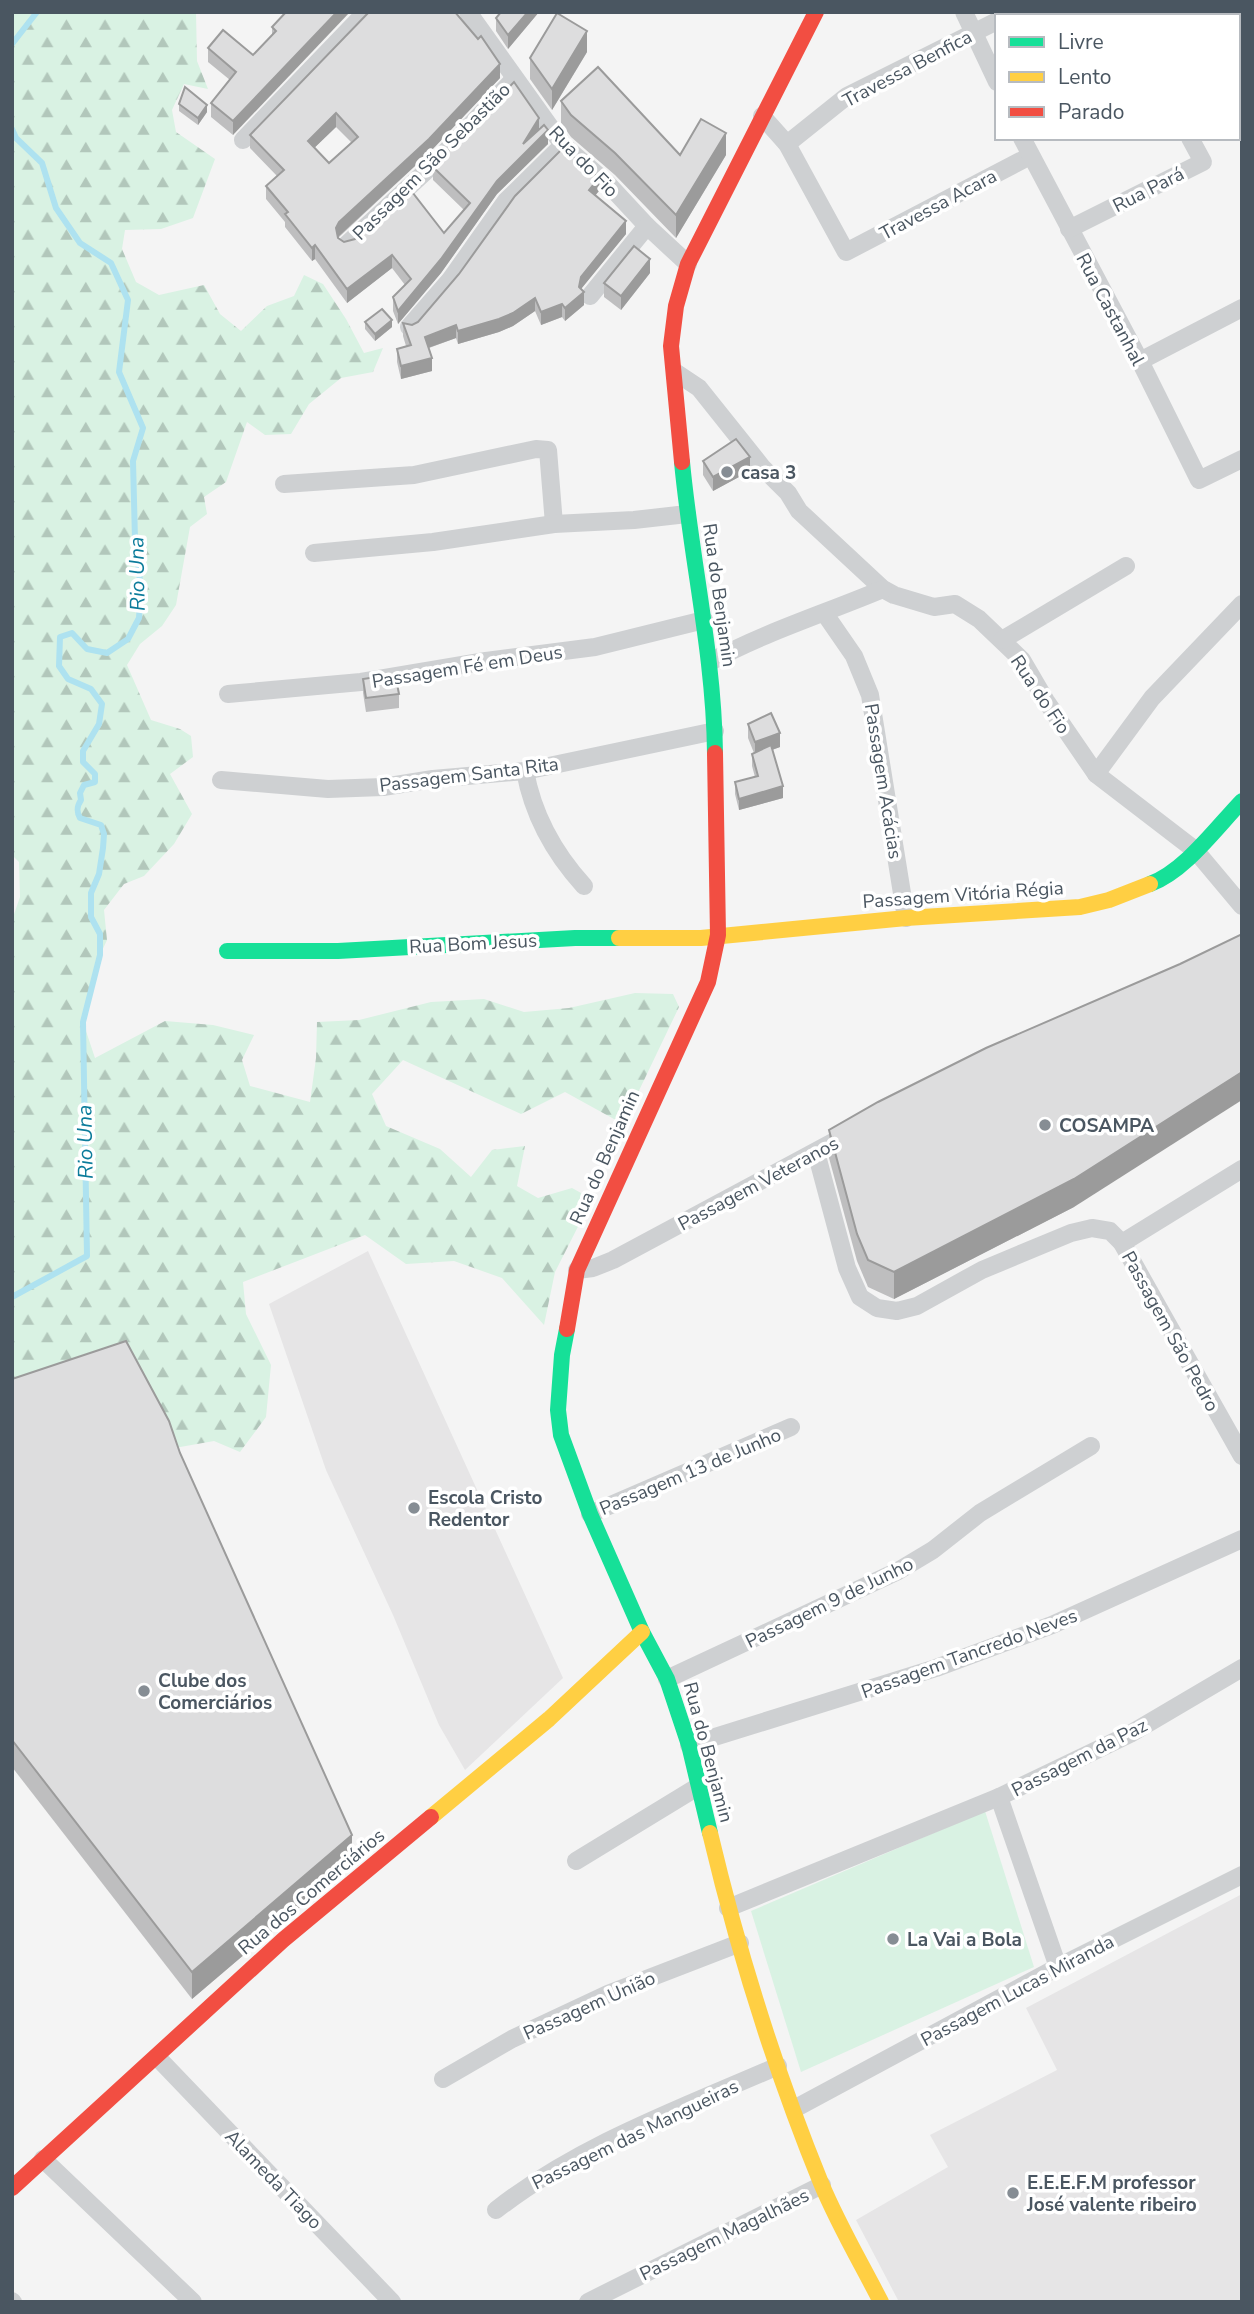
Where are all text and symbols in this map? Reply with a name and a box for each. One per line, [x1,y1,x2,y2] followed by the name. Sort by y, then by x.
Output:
[995,14,1240,140] legend
[838,24,977,114] street label: Travessa Benfica
[1058,28,1104,56] text: Livre
[1058,63,1111,91] text: Lento
[347,77,516,246] street label: Passagem São Sebastião
[1058,98,1124,126] text: Parado
[543,120,624,203] street label: Rua do Fio
[1108,161,1189,219] street label: Rua Pará
[875,163,1002,247] street label: Travessa Acara
[1070,249,1151,371] street label: Rua Castanhal
[741,460,797,486] place label: casa 3
[719,464,735,480] marker: casa 3
[696,522,742,669] street label: Rua do Benjamin
[122,537,152,611] water label: Rio Una
[370,639,564,695] street label: Passagem Fé em Deus
[1004,650,1076,739] street label: Rua do Fio
[858,701,908,861] street label: Passagem Acácias
[378,751,560,799] street label: Passagem Santa Rita
[862,875,1064,915] street label: Passagem Vitória Régia
[408,928,538,960] street label: Rua Bom Jesus
[564,1086,646,1229] street label: Rua do Benjamin
[70,1105,100,1179] water label: Rio Una
[1059,1113,1155,1139] place label: COSAMPA
[1037,1117,1053,1133] marker: COSAMPA
[674,1131,843,1237] street label: Passagem Veteranos
[1115,1247,1225,1416] street label: Passagem São Pedro
[596,1422,785,1522] street label: Passagem 13 de Junho
[428,1485,542,1533] place label: Escola Cristo Redentor
[406,1500,422,1516] marker: Escola Cristo Redentor
[741,1551,918,1655] street label: Passagem 9 de Junho
[858,1603,1081,1705] street label: Passagem Tancredo Neves
[158,1668,272,1716] place label: Clube dos Comerciários
[677,1679,739,1825] street label: Rua do Benjamin
[136,1683,152,1699] marker: Clube dos Comerciários
[1007,1712,1152,1803] street label: Passagem da Paz
[233,1823,390,1961] street label: Rua dos Comerciários
[907,1927,1022,1953] place label: La Vai a Bola
[916,1929,1119,2053] street label: Passagem Lucas Miranda
[885,1931,901,1947] marker: La Vai a Bola
[519,1965,660,2047] street label: Passagem União
[528,2073,743,2196] street label: Passagem das Mangueiras
[219,2124,328,2235] street label: Alameda Tiago
[1026,2170,1197,2218] place label: E.E.E.F.M professor José valente ribeiro
[635,2183,814,2287] street label: Passagem Magalhães
[1005,2185,1021,2201] marker: E.E.E.F.M professor José valente ribeiro

